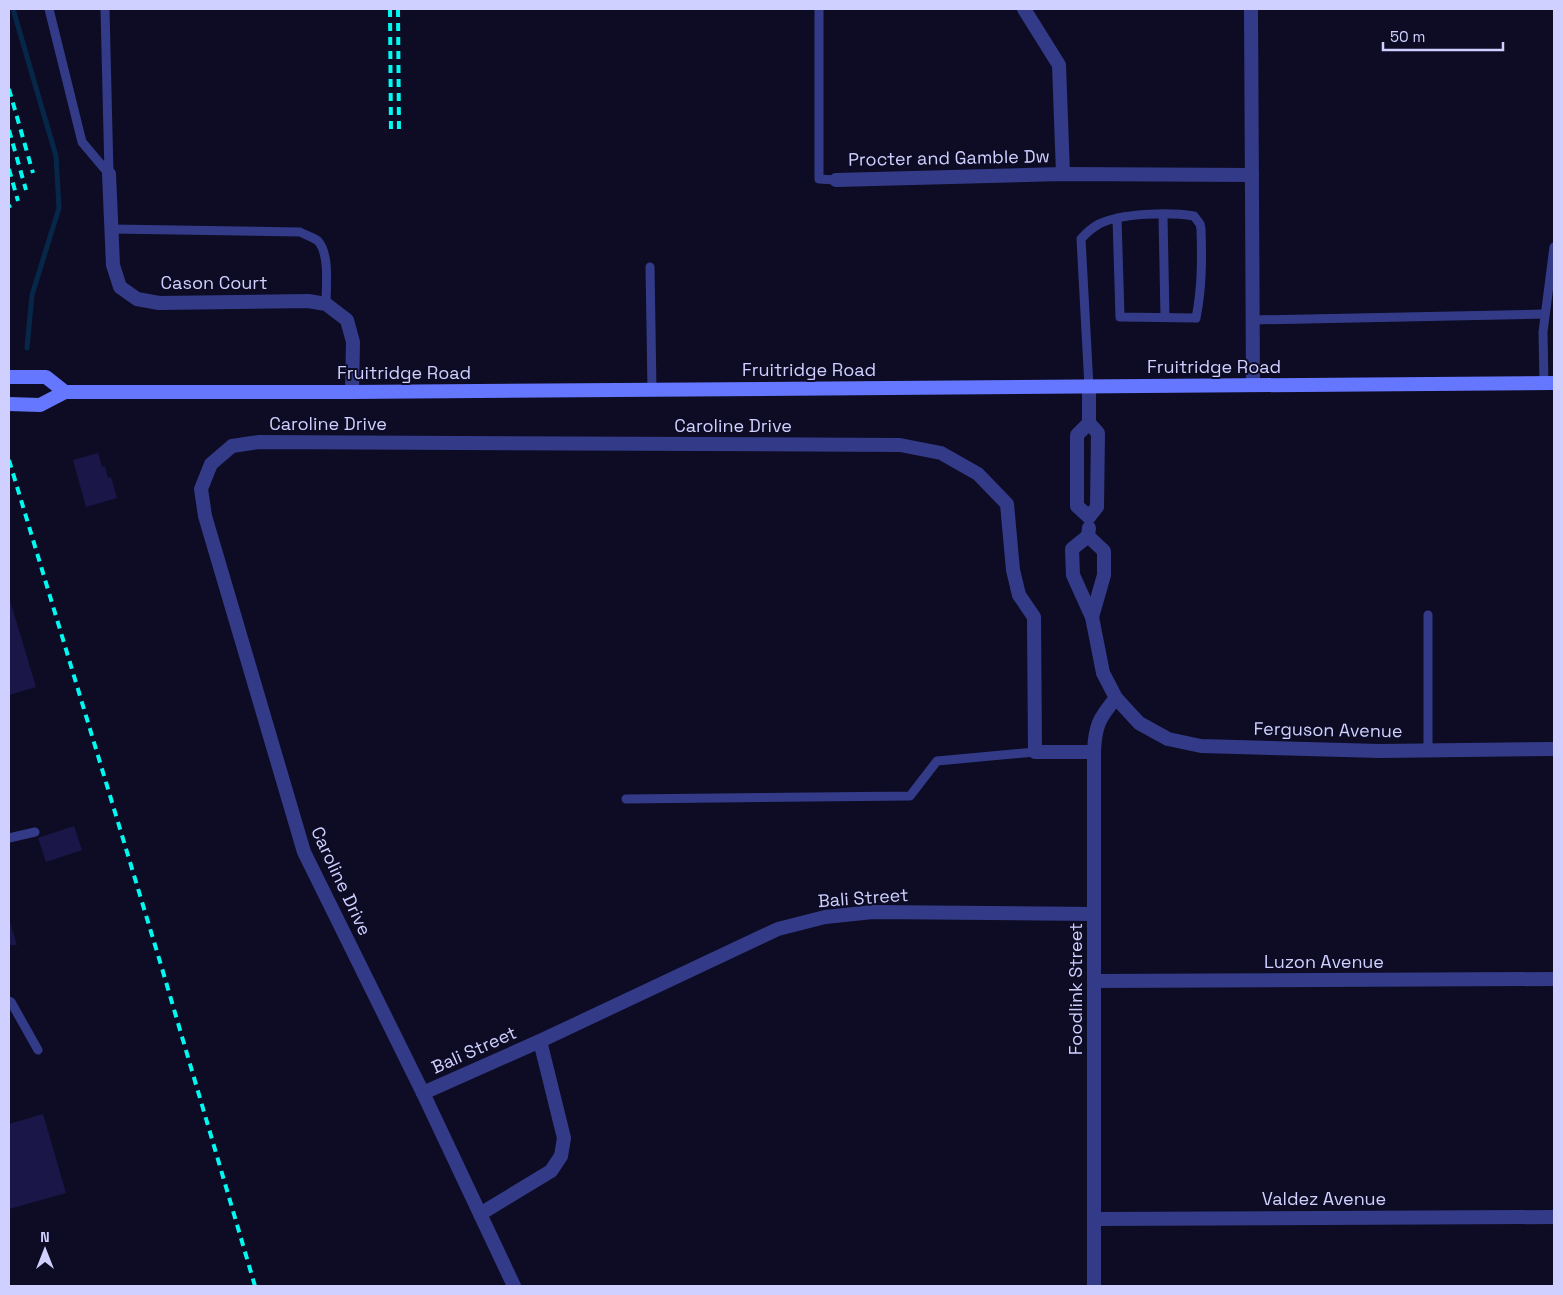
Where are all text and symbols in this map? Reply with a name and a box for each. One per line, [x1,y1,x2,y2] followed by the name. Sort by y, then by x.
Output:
[1383,20,1503,52] scale bar
[1390,27,1425,46] text: 50 m
[848,144,1050,171] street label: Procter and Gamble Dw
[161,271,267,294] street label: Cason Court
[1147,355,1281,378] street label: Fruitridge Road
[742,358,876,381] street label: Fruitridge Road
[337,361,471,384] street label: Fruitridge Road
[269,412,387,435] street label: Caroline Drive
[674,414,792,437] street label: Caroline Drive
[1253,717,1403,742] street label: Ferguson Avenue
[306,823,377,939] street label: Caroline Drive
[817,883,909,912] street label: Bali Street
[1064,923,1087,1055] street label: Foodlink Street
[1264,950,1384,973] street label: Luzon Avenue
[428,1021,520,1078] street label: Bali Street
[1262,1187,1386,1210] street label: Valdez Avenue
[20,1225,70,1275] north arrow
[40,1228,50,1246] text: N

